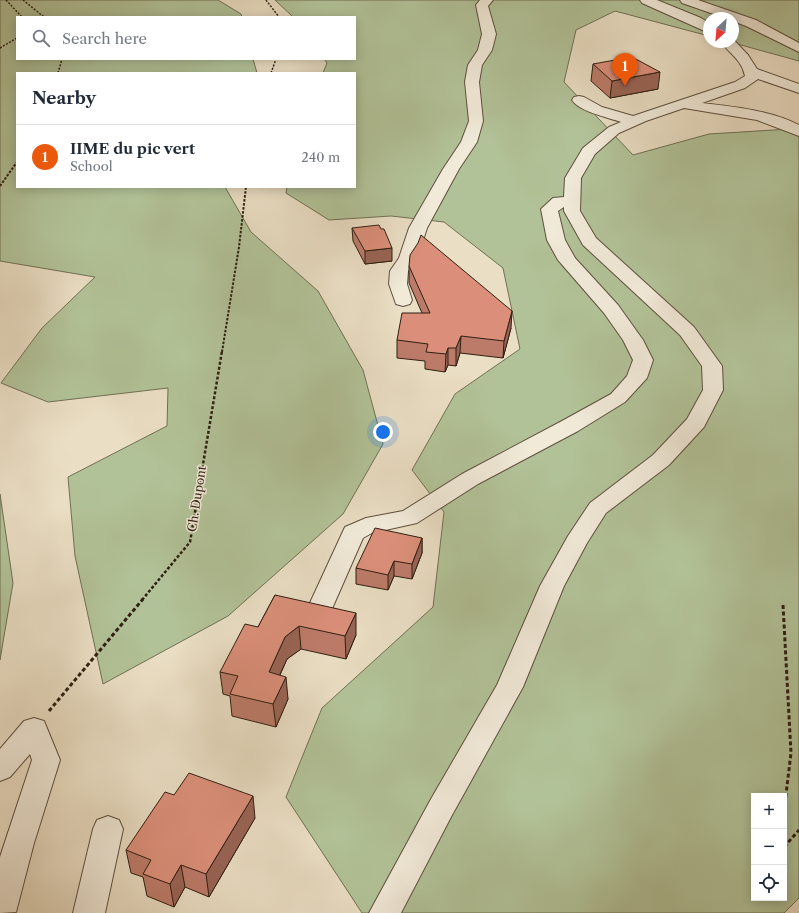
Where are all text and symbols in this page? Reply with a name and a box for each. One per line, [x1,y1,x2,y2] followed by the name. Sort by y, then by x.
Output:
[703,12,739,48] north arrow
[16,16,356,60] search box
[30,27,52,49] icon: search
[62,29,147,48] text: Search here
[612,53,638,86] pin: 1
[32,88,96,108] text: Nearby
[70,139,195,158] text: IIME du pic vert
[42,149,48,165] text: 1
[301,149,340,165] text: 240 m
[70,158,113,174] text: School
[373,422,393,442] your location
[184,464,209,533] street label: Ch. Dupont
[751,793,787,901] map controls
[751,793,787,829] button: +
[751,829,787,865] button: −
[751,865,787,901] button: locate

